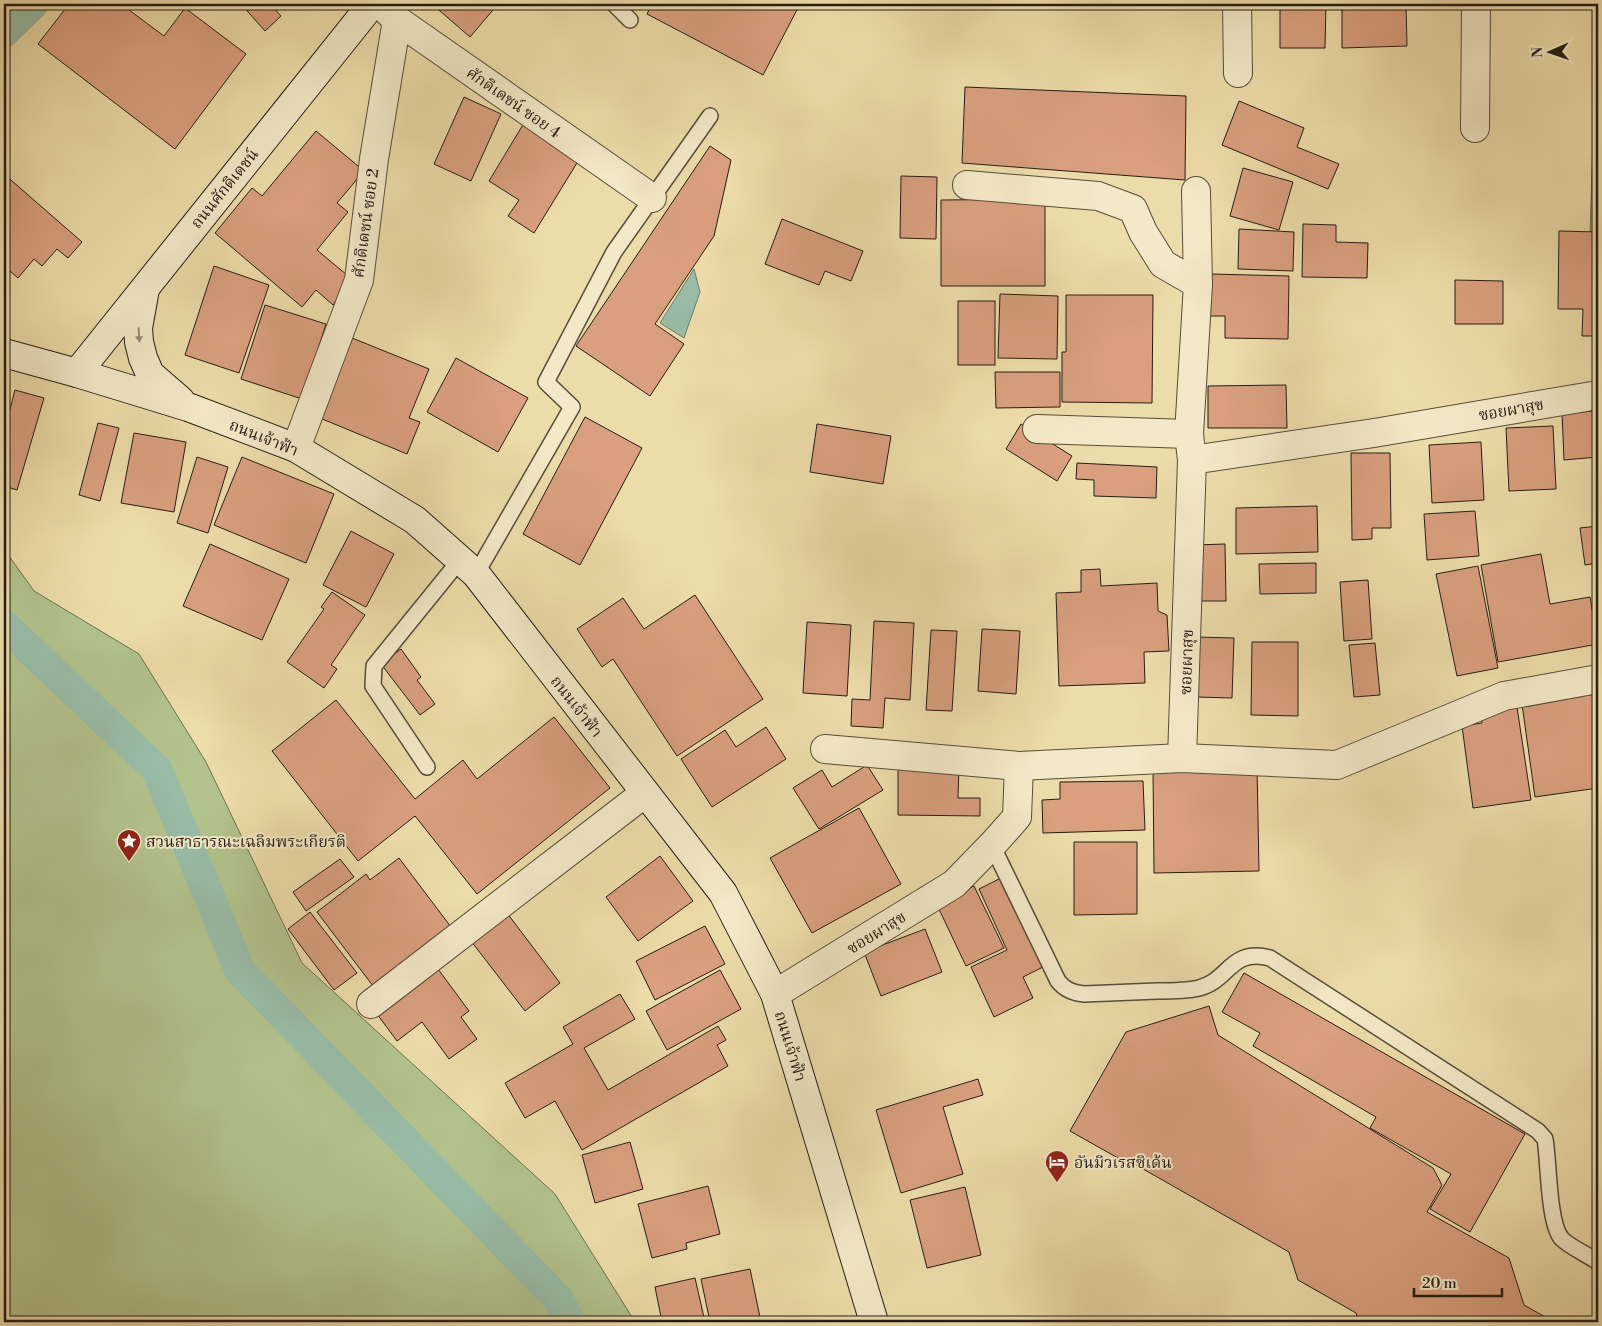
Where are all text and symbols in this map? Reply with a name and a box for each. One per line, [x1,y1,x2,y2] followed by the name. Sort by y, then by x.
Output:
[1524,28,1574,78] north arrow
[1529,47,1547,58] text: N
[462,63,565,143] street label: ศักดิเดชน์ ซอย 4
[187,145,263,233] street label: ถนนศักดิเดชน์
[348,167,384,279] street label: ศักดิเดชน์ ซอย 2
[136,327,144,343] one-way arrow
[1477,394,1545,427] street label: ซอยผาสุข
[226,415,301,461] street label: ถนนเจ้าฟ้า
[1176,629,1199,695] street label: ซอยผาสุข
[546,672,607,741] street label: ถนนเจ้าฟ้า
[116,828,142,862] place icon: สวนสาธารณะเฉลิมพระเกียรติ
[146,832,346,852] place label: สวนสาธารณะเฉลิมพระเกียรติ
[843,907,910,960] street label: ซอยผาสุข
[770,1009,810,1084] street label: ถนนเจ้าฟ้า
[1044,1149,1070,1183] hotel icon: อันมิวเรสซิเด้น
[1074,1153,1172,1173] place label: อันมิวเรสซิเด้น
[1414,1266,1502,1298] scale bar
[1422,1274,1457,1293] text: 20 m

